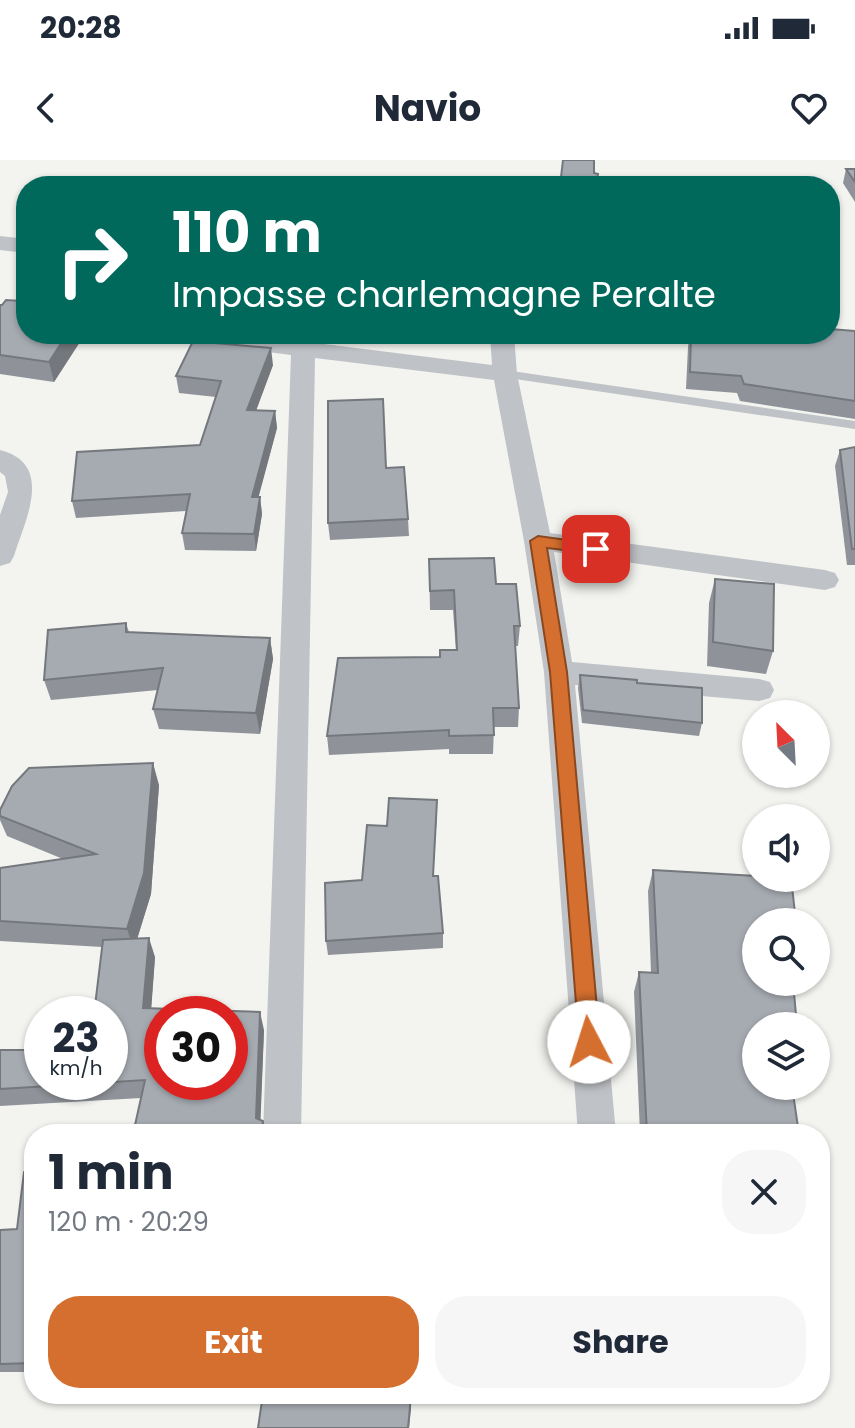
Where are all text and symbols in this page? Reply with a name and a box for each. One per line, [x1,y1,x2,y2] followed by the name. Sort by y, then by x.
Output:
[40,6,122,49] text: 20:28
[374,83,481,134] text: Navio
[24,86,68,130] icon: back
[787,86,831,130] icon: heart
[172,193,322,272] text: 110 m
[40,208,144,312] icon: right
[172,269,716,320] text: Impasse charlemagne Peralte
[562,515,630,583] pin
[574,527,618,571] icon: arrive
[742,700,830,788] north arrow
[742,700,830,1100] map controls
[742,804,830,892] button: sound
[742,908,830,996] button: search
[144,996,248,1100] speed limit sign: 30
[547,1000,631,1084] position arrow
[52,1010,100,1066] text: 23
[742,1012,830,1100] button: layers
[49,1054,103,1082] text: km/h
[48,1139,174,1206] text: 1 min
[722,1150,806,1234] button: close
[48,1204,209,1240] text: 120 m · 20:29
[48,1296,419,1388] button: Exit
[435,1296,806,1388] button: Share

